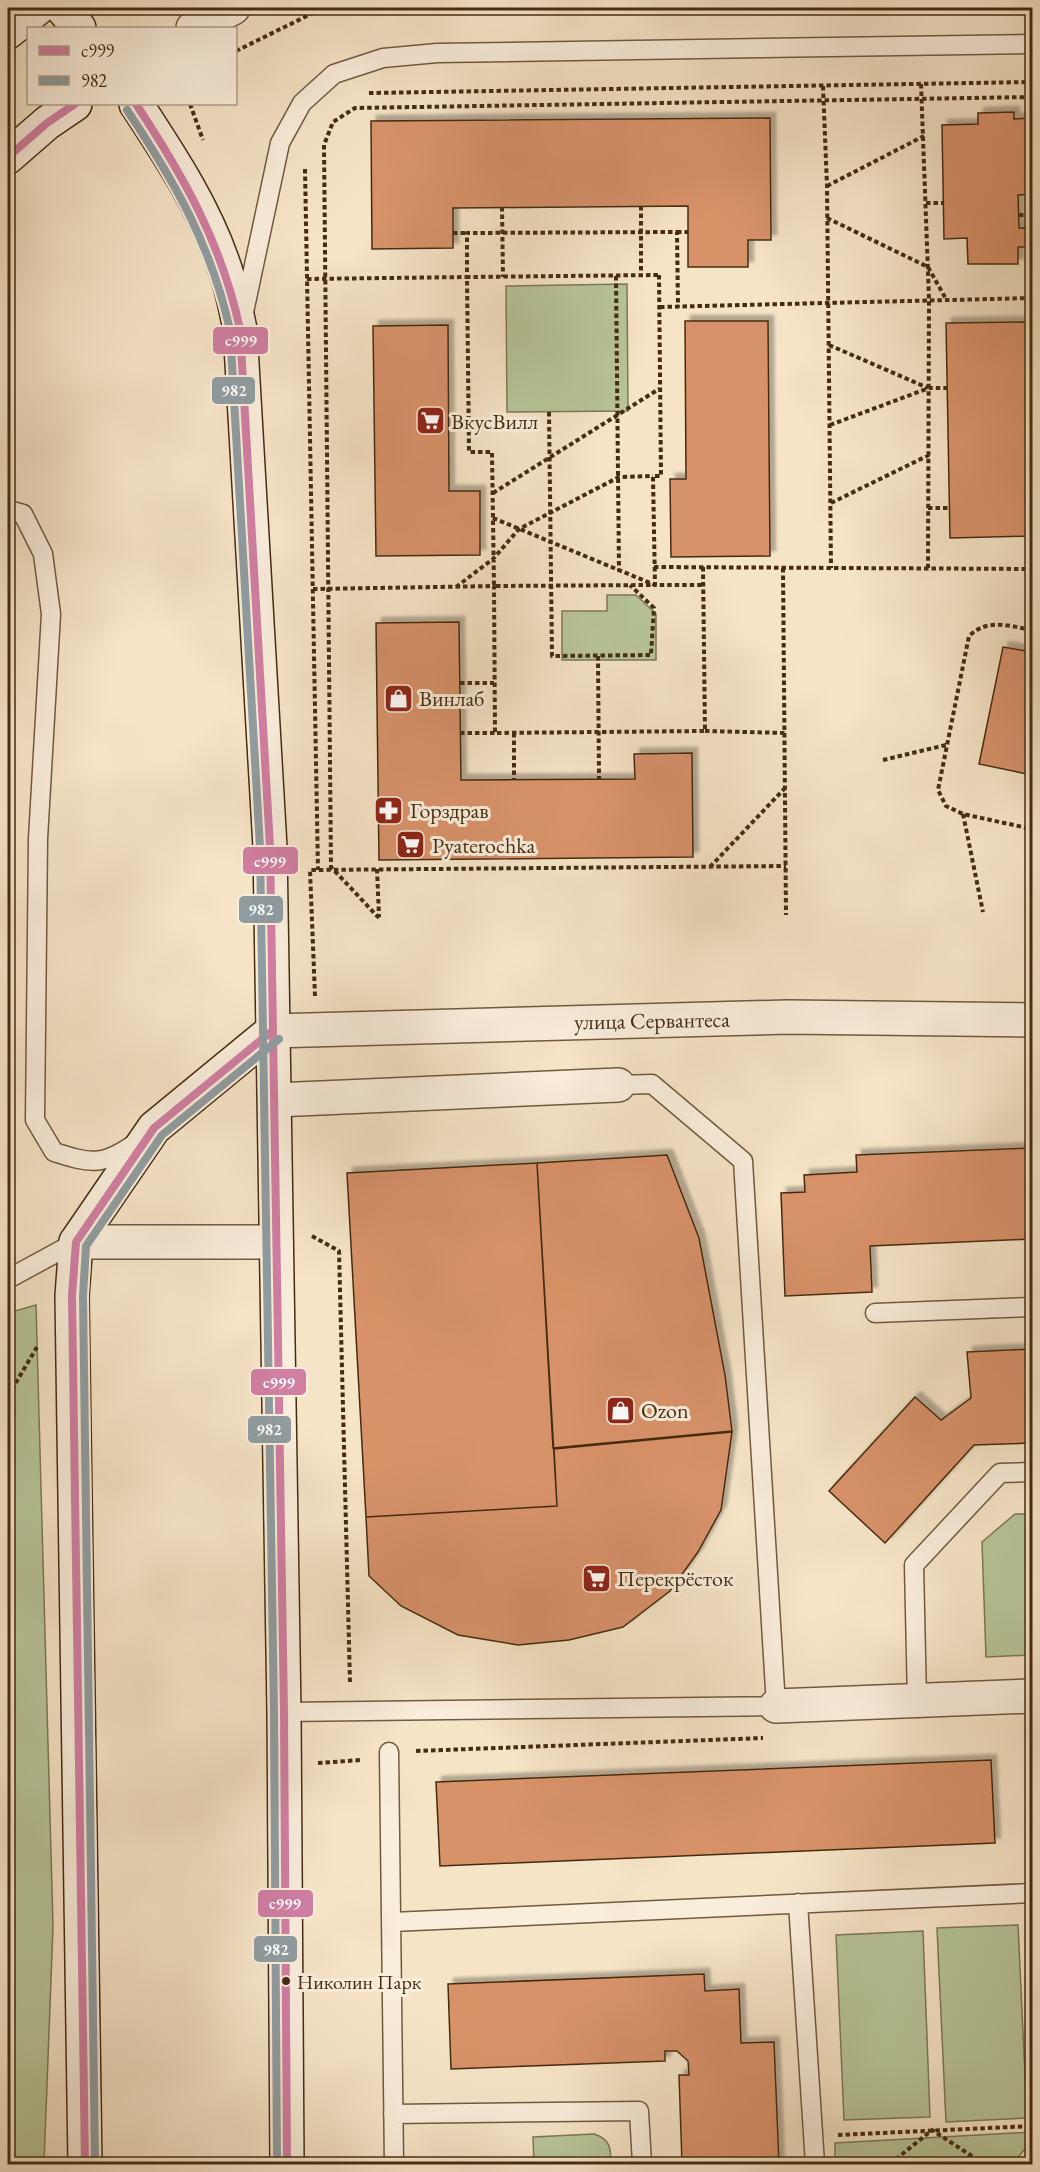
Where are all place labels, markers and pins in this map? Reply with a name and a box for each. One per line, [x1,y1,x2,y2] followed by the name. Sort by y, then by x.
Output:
[414,405,446,437] supermarket icon: ВкусВилл
[451,407,539,436] place label: ВкусВилл
[382,682,414,714] shop icon: Винлаб
[419,684,484,713] place label: Винлаб
[373,794,405,826] pharmacy icon: Горздрав
[410,796,489,825] place label: Горздрав
[395,829,427,861] supermarket icon: Pyaterochka
[432,831,536,860] place label: Pyaterochka
[604,1394,636,1426] shop icon: Ozon
[641,1396,689,1425] place label: Ozon
[580,1562,612,1594] supermarket icon: Перекрёсток
[617,1564,734,1593] place label: Перекрёсток
[297,1969,422,1995] place label: Николин Парк
[280,1975,292,1987] marker: Николин Парк

